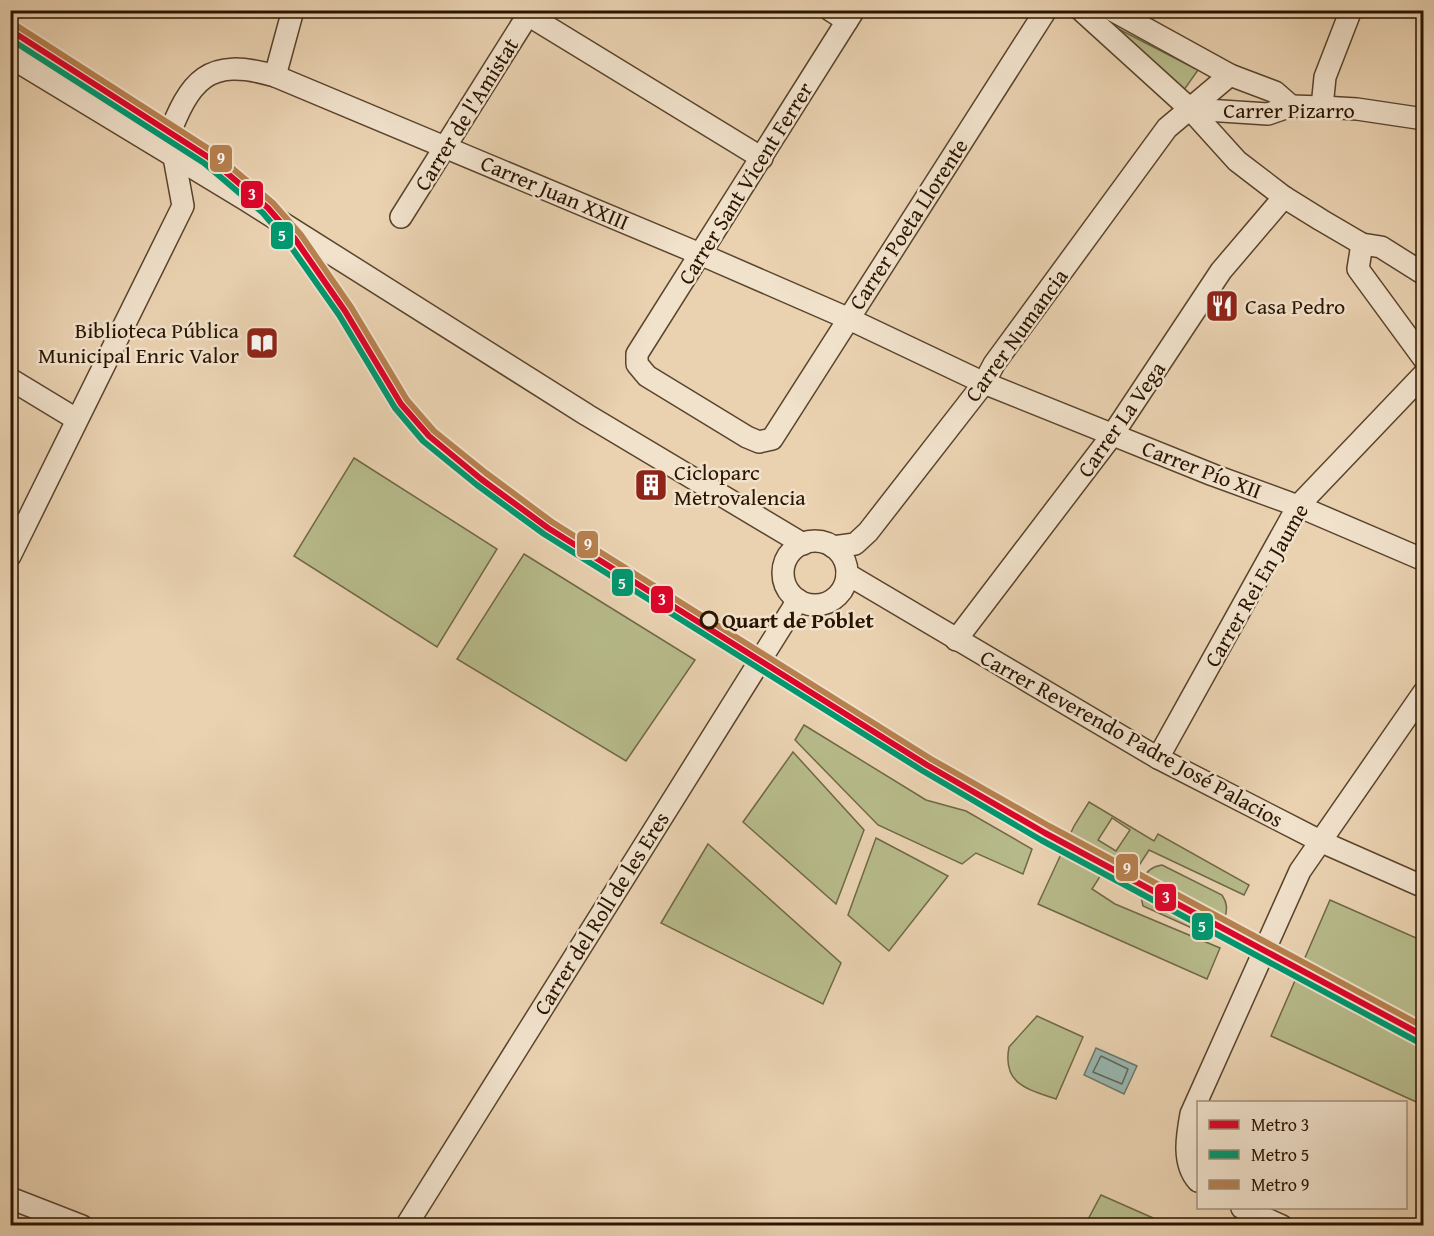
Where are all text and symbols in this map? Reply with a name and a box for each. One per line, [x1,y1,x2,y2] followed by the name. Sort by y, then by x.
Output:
[406,31,526,197] street label: Carrer de l'Amistat
[670,76,820,290] street label: Carrer Sant Vicent Ferrer
[1223,94,1355,126] street label: Carrer Pizarro
[841,132,975,316] street label: Carrer Poeta Llorente
[209,144,233,173] line badge: 9
[217,146,225,170] text: 9
[476,146,634,238] street label: Carrer Juan XXIII
[240,180,264,209] line badge: 3
[248,182,256,206] text: 3
[270,221,294,250] line badge: 5
[278,223,286,247] text: 5
[957,261,1076,408] street label: Carrer Numancia
[1204,288,1240,324] restaurant icon: Casa Pedro
[1245,290,1345,322] place label: Casa Pedro
[38,314,240,371] place label: Biblioteca Pública Municipal Enric Valor
[244,325,280,361] library icon: Biblioteca Pública Municipal Enric Valor
[1069,354,1173,484] street label: Carrer La Vega
[1138,432,1266,506] street label: Carrer Pío XII
[674,456,806,513] place label: Cicloparc Metrovalencia
[633,467,669,503] building icon: Cicloparc Metrovalencia
[1196,497,1316,673] street label: Carrer Rei En Jaume
[576,530,599,559] line badge: 9
[584,532,592,556] text: 9
[611,568,634,597] line badge: 5
[618,571,626,595] text: 5
[650,585,674,614] line badge: 3
[658,587,666,611] text: 3
[722,604,874,636] place label: Quart de Poblet
[700,611,718,629] marker: Quart de Poblet
[975,641,1289,835] street label: Carrer Reverendo Padre José Palacios
[525,805,677,1021] street label: Carrer del Roll de les Eres
[1115,853,1139,882] line badge: 9
[1123,856,1131,880] text: 9
[1154,883,1177,912] line badge: 3
[1162,885,1170,909] text: 3
[1191,912,1214,941] line badge: 5
[1198,914,1206,938] text: 5
[1197,1101,1407,1209] legend
[1251,1111,1310,1138] text: Metro 3
[1251,1141,1310,1168] text: Metro 5
[1251,1171,1310,1198] text: Metro 9

